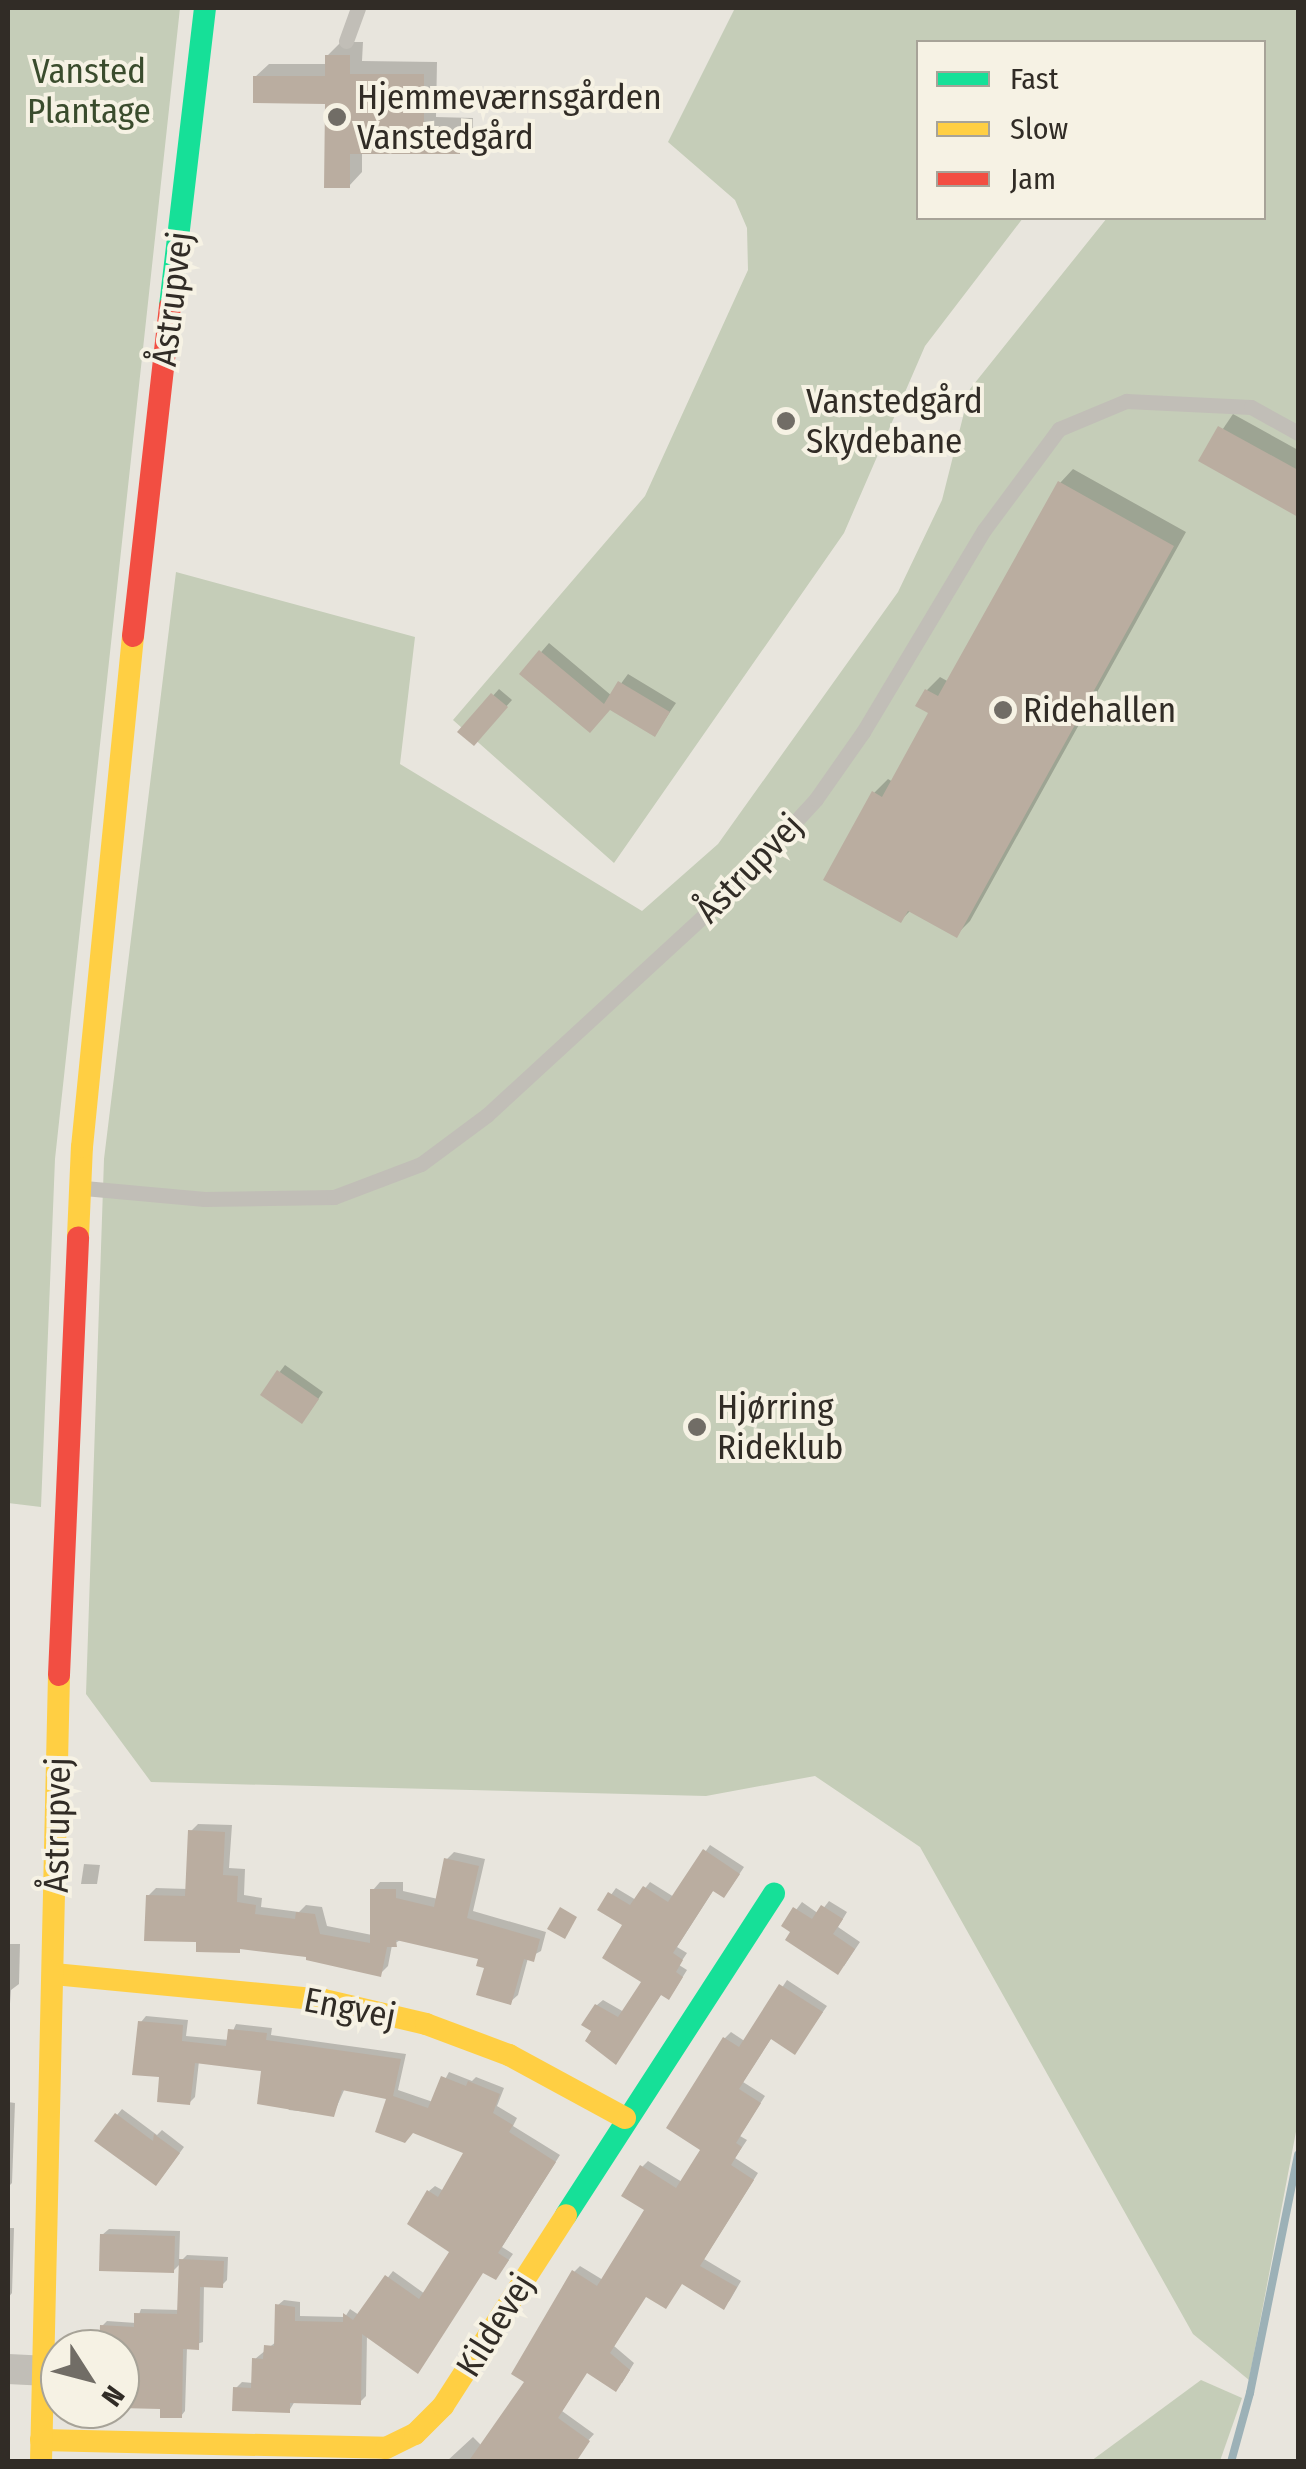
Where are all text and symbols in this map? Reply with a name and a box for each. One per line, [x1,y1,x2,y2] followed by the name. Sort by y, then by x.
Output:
[916,40,1266,220] legend
[27,50,151,132] park label: Vansted Plantage
[1010,61,1058,97] text: Fast
[357,76,662,158] place label: Hjemmeværnsgården Vanstedgård
[326,106,348,128] marker: Hjemmeværnsgården Vanstedgård
[1010,111,1068,147] text: Slow
[1010,161,1056,197] text: Jam
[143,229,201,369] street label: Åstrupvej
[806,380,983,462] place label: Vanstedgård Skydebane
[775,410,797,432] marker: Vanstedgård Skydebane
[1023,689,1176,731] place label: Ridehallen
[992,699,1014,721] marker: Ridehallen
[687,805,811,931] street label: Åstrupvej
[717,1386,843,1468] place label: Hjørring Rideklub
[686,1416,708,1438] marker: Hjørring Rideklub
[35,1757,79,1893] street label: Åstrupvej
[301,1979,399,2037] street label: Engvej
[447,2266,543,2384] street label: Kildevej
[40,2329,140,2429] north arrow
[95,2379,131,2412] text: N

